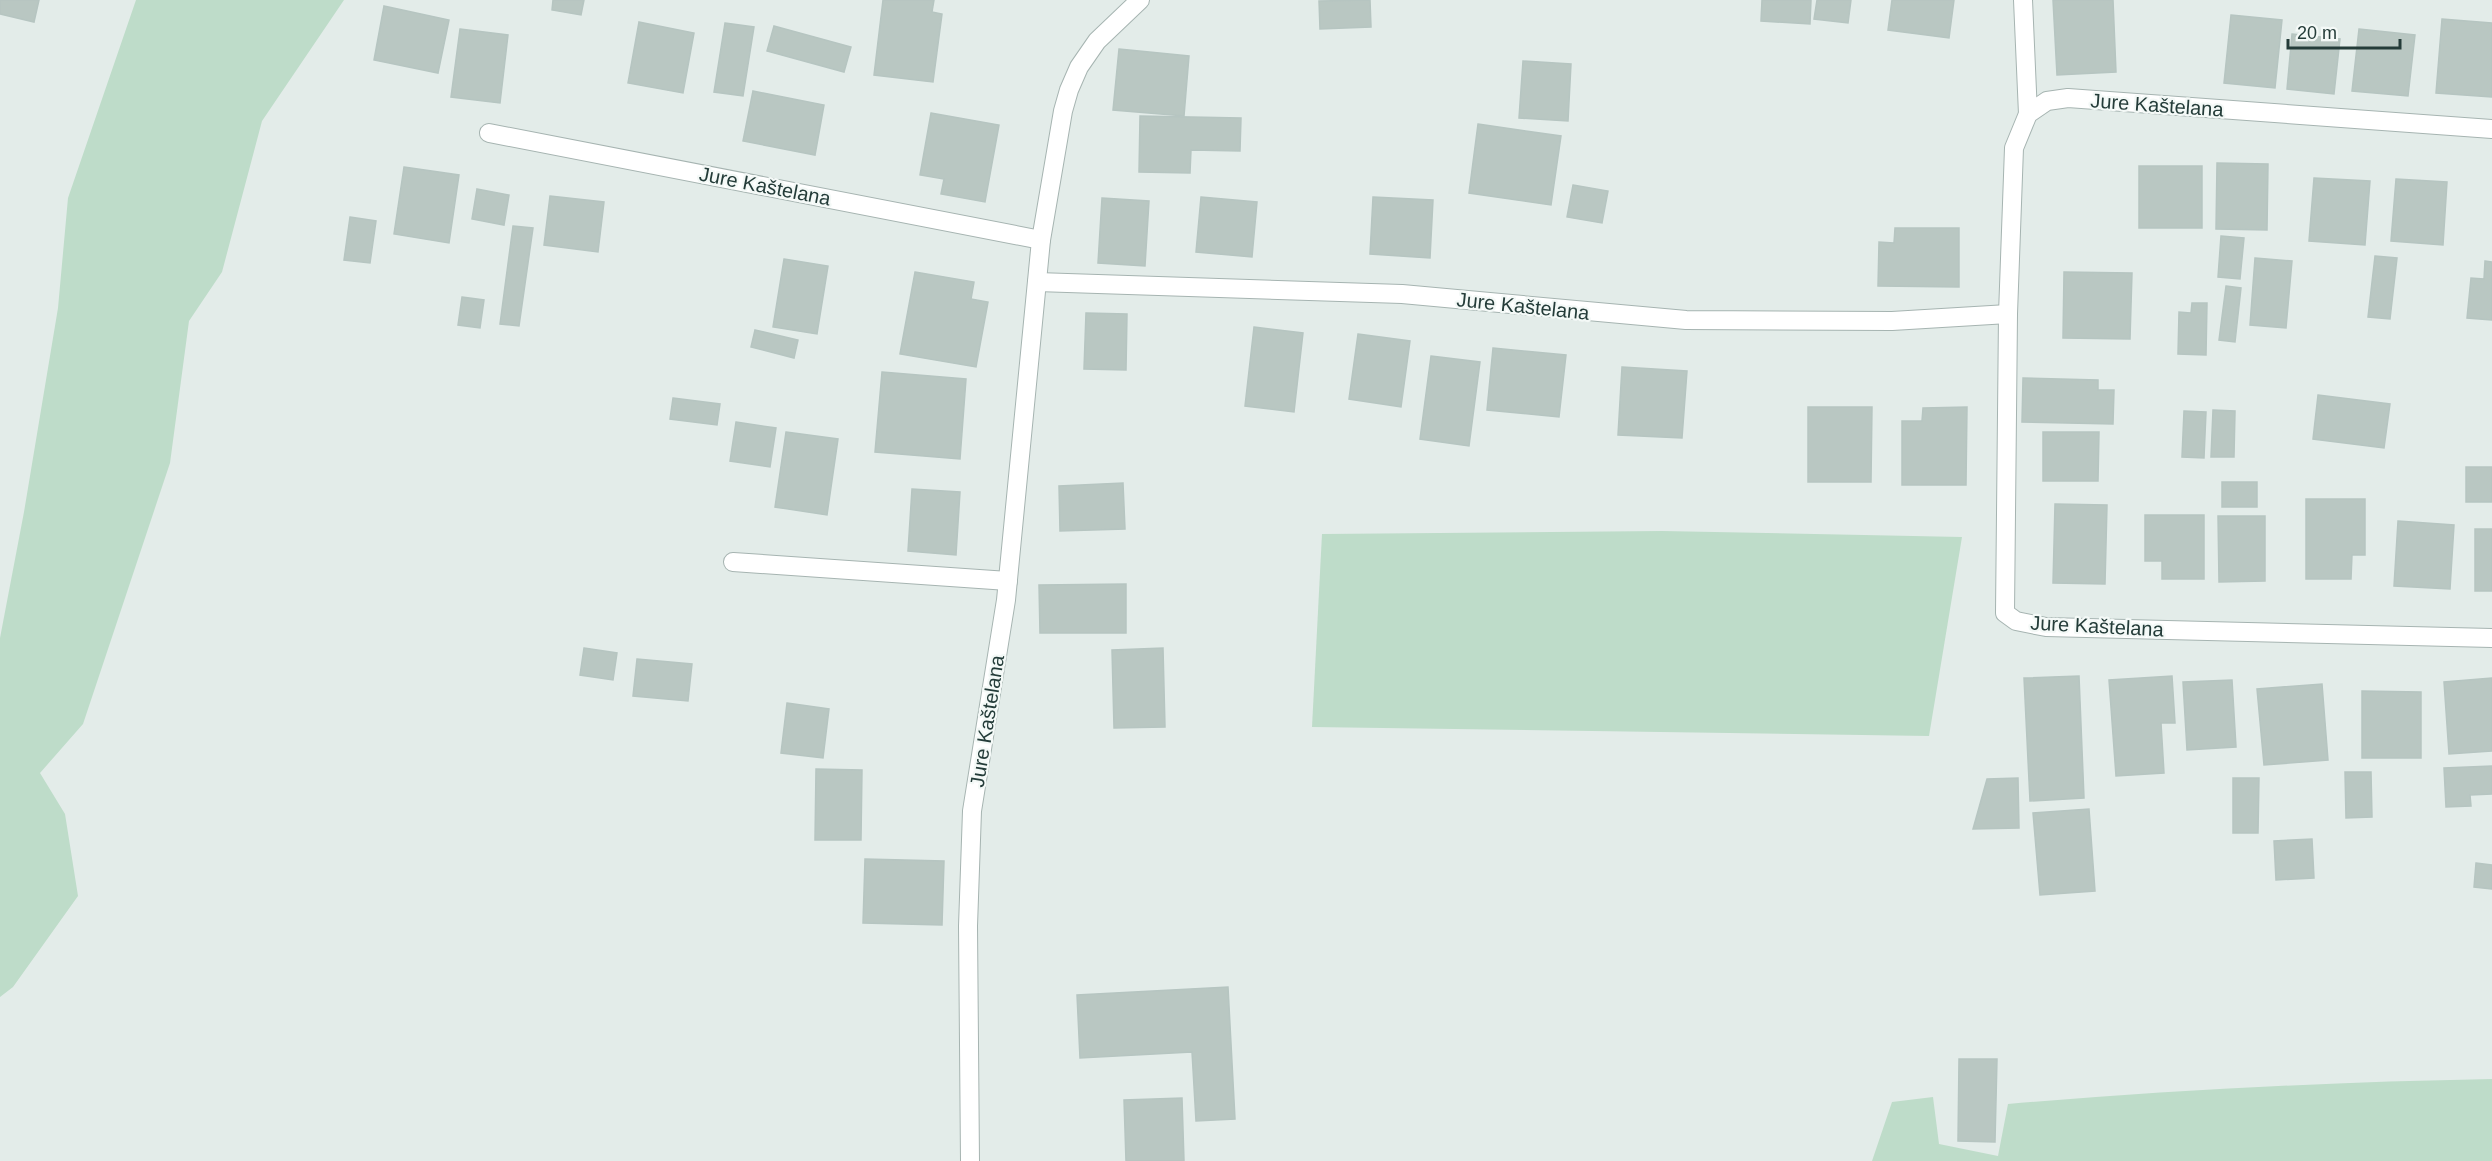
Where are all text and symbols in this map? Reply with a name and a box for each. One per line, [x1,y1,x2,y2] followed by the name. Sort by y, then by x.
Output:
[2288,12,2400,50] scale bar
[2297,23,2337,43] text: 20 m
[2090,89,2225,121] street label: Jure Kaštelana
[697,162,833,210] street label: Jure Kaštelana
[1456,288,1591,324] street label: Jure Kaštelana
[2030,612,2165,641] street label: Jure Kaštelana
[966,653,1008,789] street label: Jure Kaštelana

